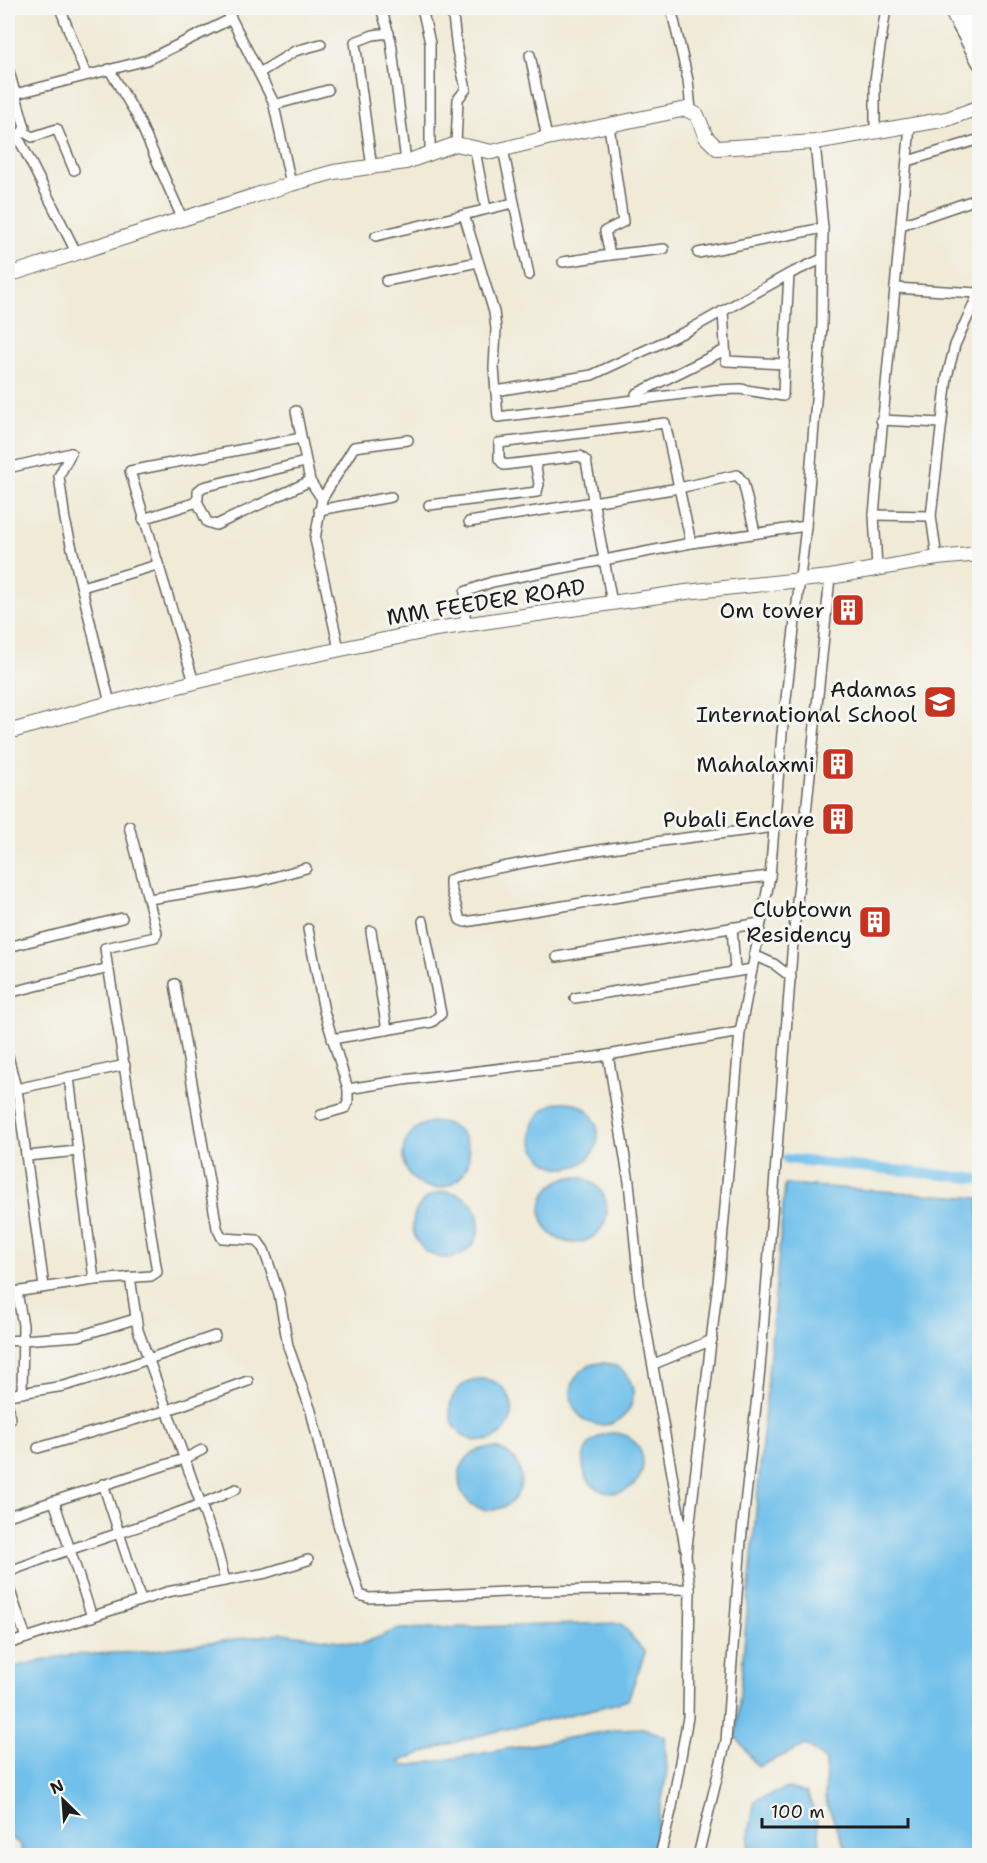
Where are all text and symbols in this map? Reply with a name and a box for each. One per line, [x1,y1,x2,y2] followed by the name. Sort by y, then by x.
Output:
[385,572,587,632] street label: MM FEEDER ROAD
[830,592,866,628] building icon: Om tower
[719,596,825,625] place label: Om tower
[696,675,917,729] place label: Adamas International School
[922,684,958,720] school or university icon: Adamas International School
[820,746,856,782] building icon: Mahalaxmi
[696,750,815,779] place label: Mahalaxmi
[820,801,856,837] building icon: Pubali Enclave
[663,805,815,834] place label: Pubali Enclave
[746,895,852,949] place label: Clubtown Residency
[857,904,893,940] building icon: Clubtown Residency
[33,1770,93,1830] north arrow
[47,1775,67,1799] text: N
[762,1791,908,1829] scale bar
[771,1800,825,1824] text: 100 m

